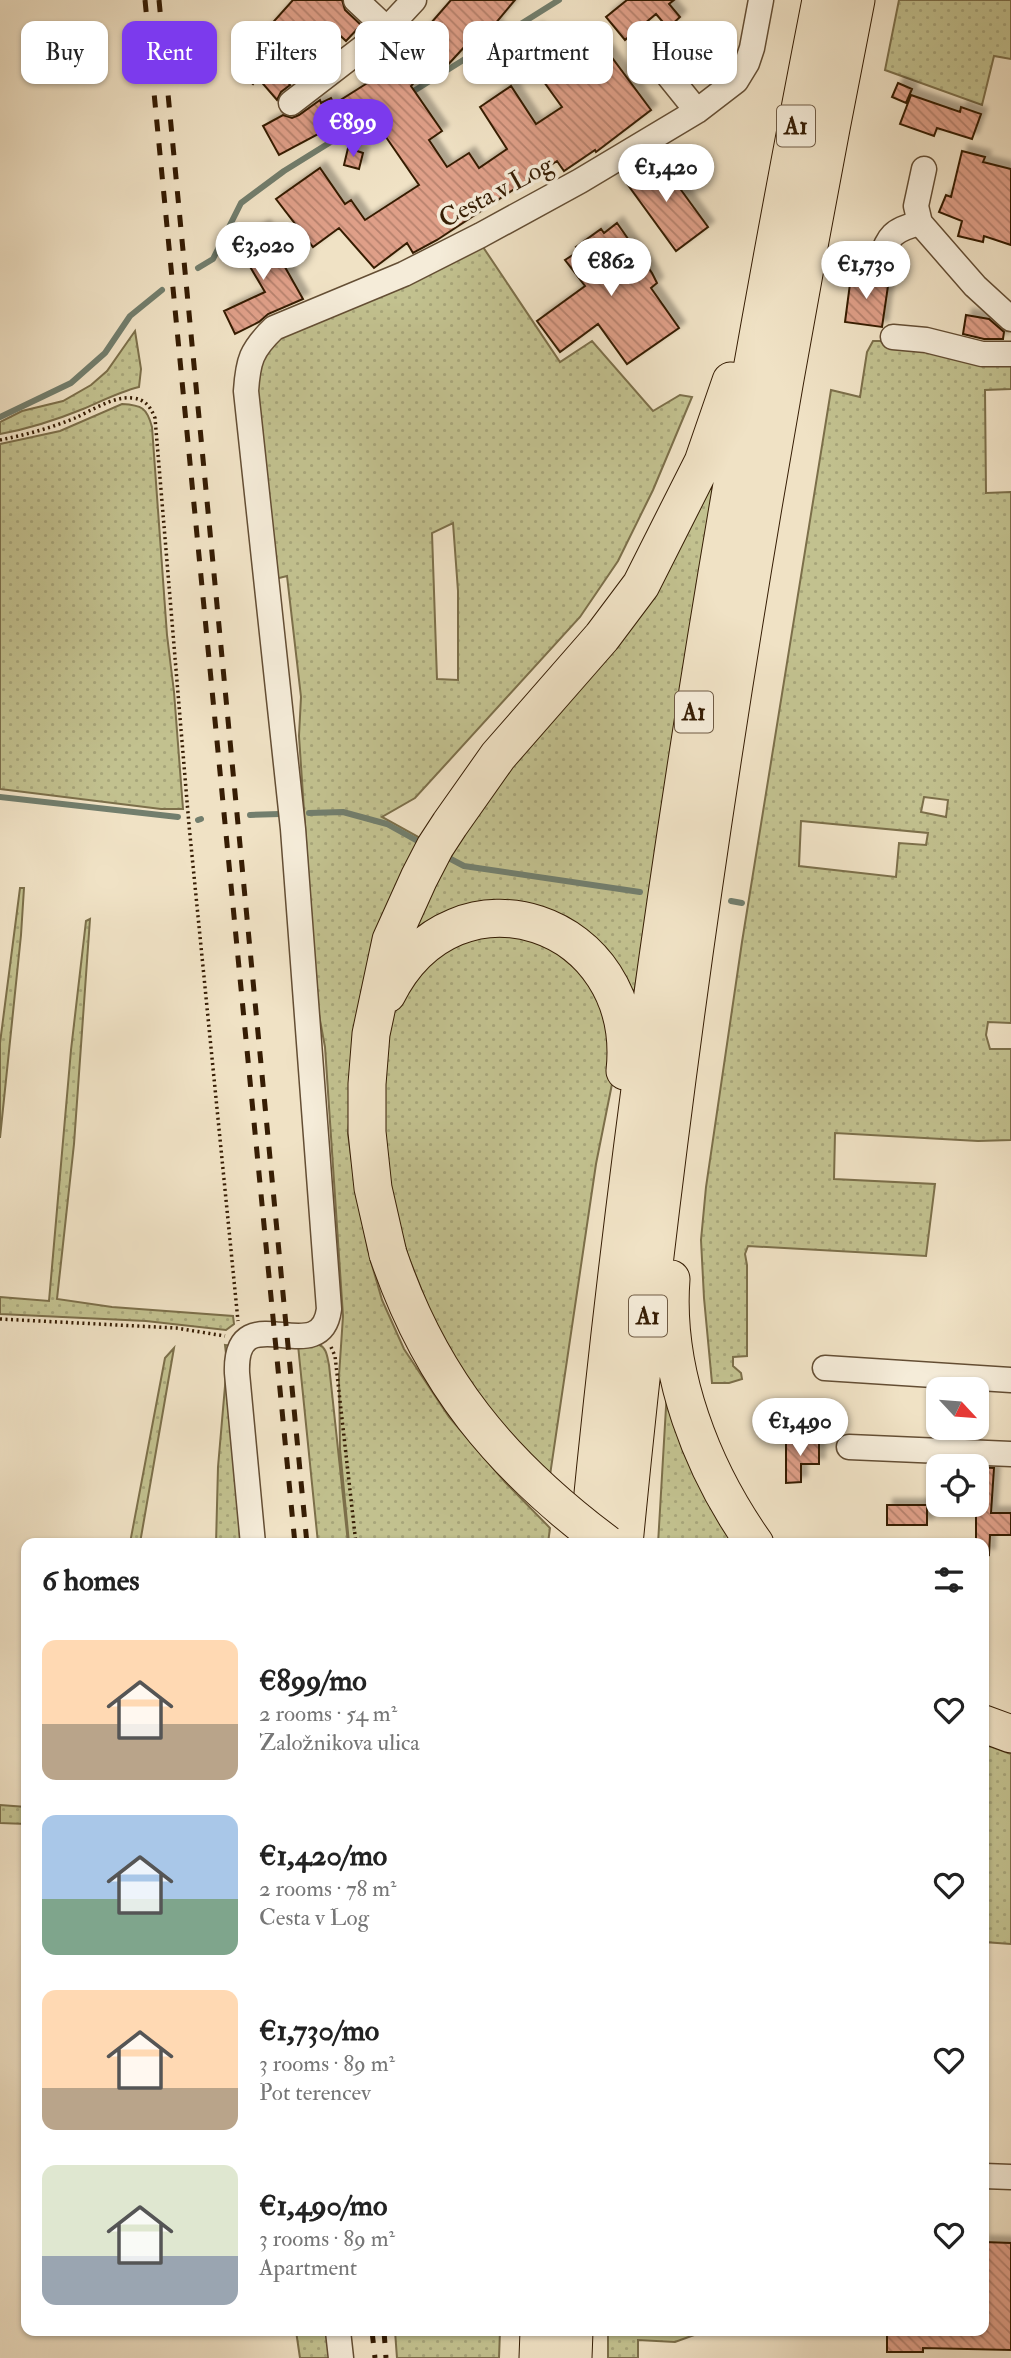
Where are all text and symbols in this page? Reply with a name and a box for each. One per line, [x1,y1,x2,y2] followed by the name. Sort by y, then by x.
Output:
[21,21,108,84] chip: Buy
[122,21,217,84] chip: Rent
[231,21,341,84] chip: Filters
[355,21,449,84] chip: New
[463,21,613,84] chip: Apartment
[627,21,737,84] chip: House
[312,100,394,159] pin: €899
[777,106,815,146] road number: A1
[329,107,377,136] text: €899
[609,144,723,204] pin: €1,420
[434,148,559,235] street label: Cesta v Log
[634,152,698,181] text: €1,420
[206,222,320,282] pin: €3,020
[232,230,295,259] text: €3,020
[570,238,652,298] pin: €862
[809,242,923,301] pin: €1,730
[587,246,635,275] text: €862
[837,249,895,278] text: €1,730
[675,692,713,732] road number: A1
[629,1296,667,1336] road number: A1
[926,1377,989,1440] north arrow
[926,1377,989,1517] map controls
[743,1398,857,1458] pin: €1,490
[768,1406,832,1435] text: €1,490
[926,1454,989,1517] button: locate
[930,1561,968,1599] icon: filters
[42,1562,140,1599] text: 6 homes
[259,1662,367,1699] text: €899/mo
[98,1668,182,1752] icon: home
[930,1691,968,1729] icon: heart
[259,1699,397,1728] text: 2 rooms · 54 m²
[259,1728,420,1757] text: Založnikova ulica
[259,1837,387,1874] text: €1,420/mo
[98,1843,182,1927] icon: home
[930,1866,968,1904] icon: heart
[259,1874,397,1903] text: 2 rooms · 78 m²
[259,1903,369,1932] text: Cesta v Log
[259,2012,379,2049] text: €1,730/mo
[98,2018,182,2102] icon: home
[930,2041,968,2079] icon: heart
[259,2049,395,2078] text: 3 rooms · 89 m²
[259,2078,371,2107] text: Pot terencev
[259,2187,387,2224] text: €1,490/mo
[98,2193,182,2277] icon: home
[930,2216,968,2254] icon: heart
[259,2224,395,2253] text: 3 rooms · 89 m²
[259,2253,357,2282] text: Apartment

